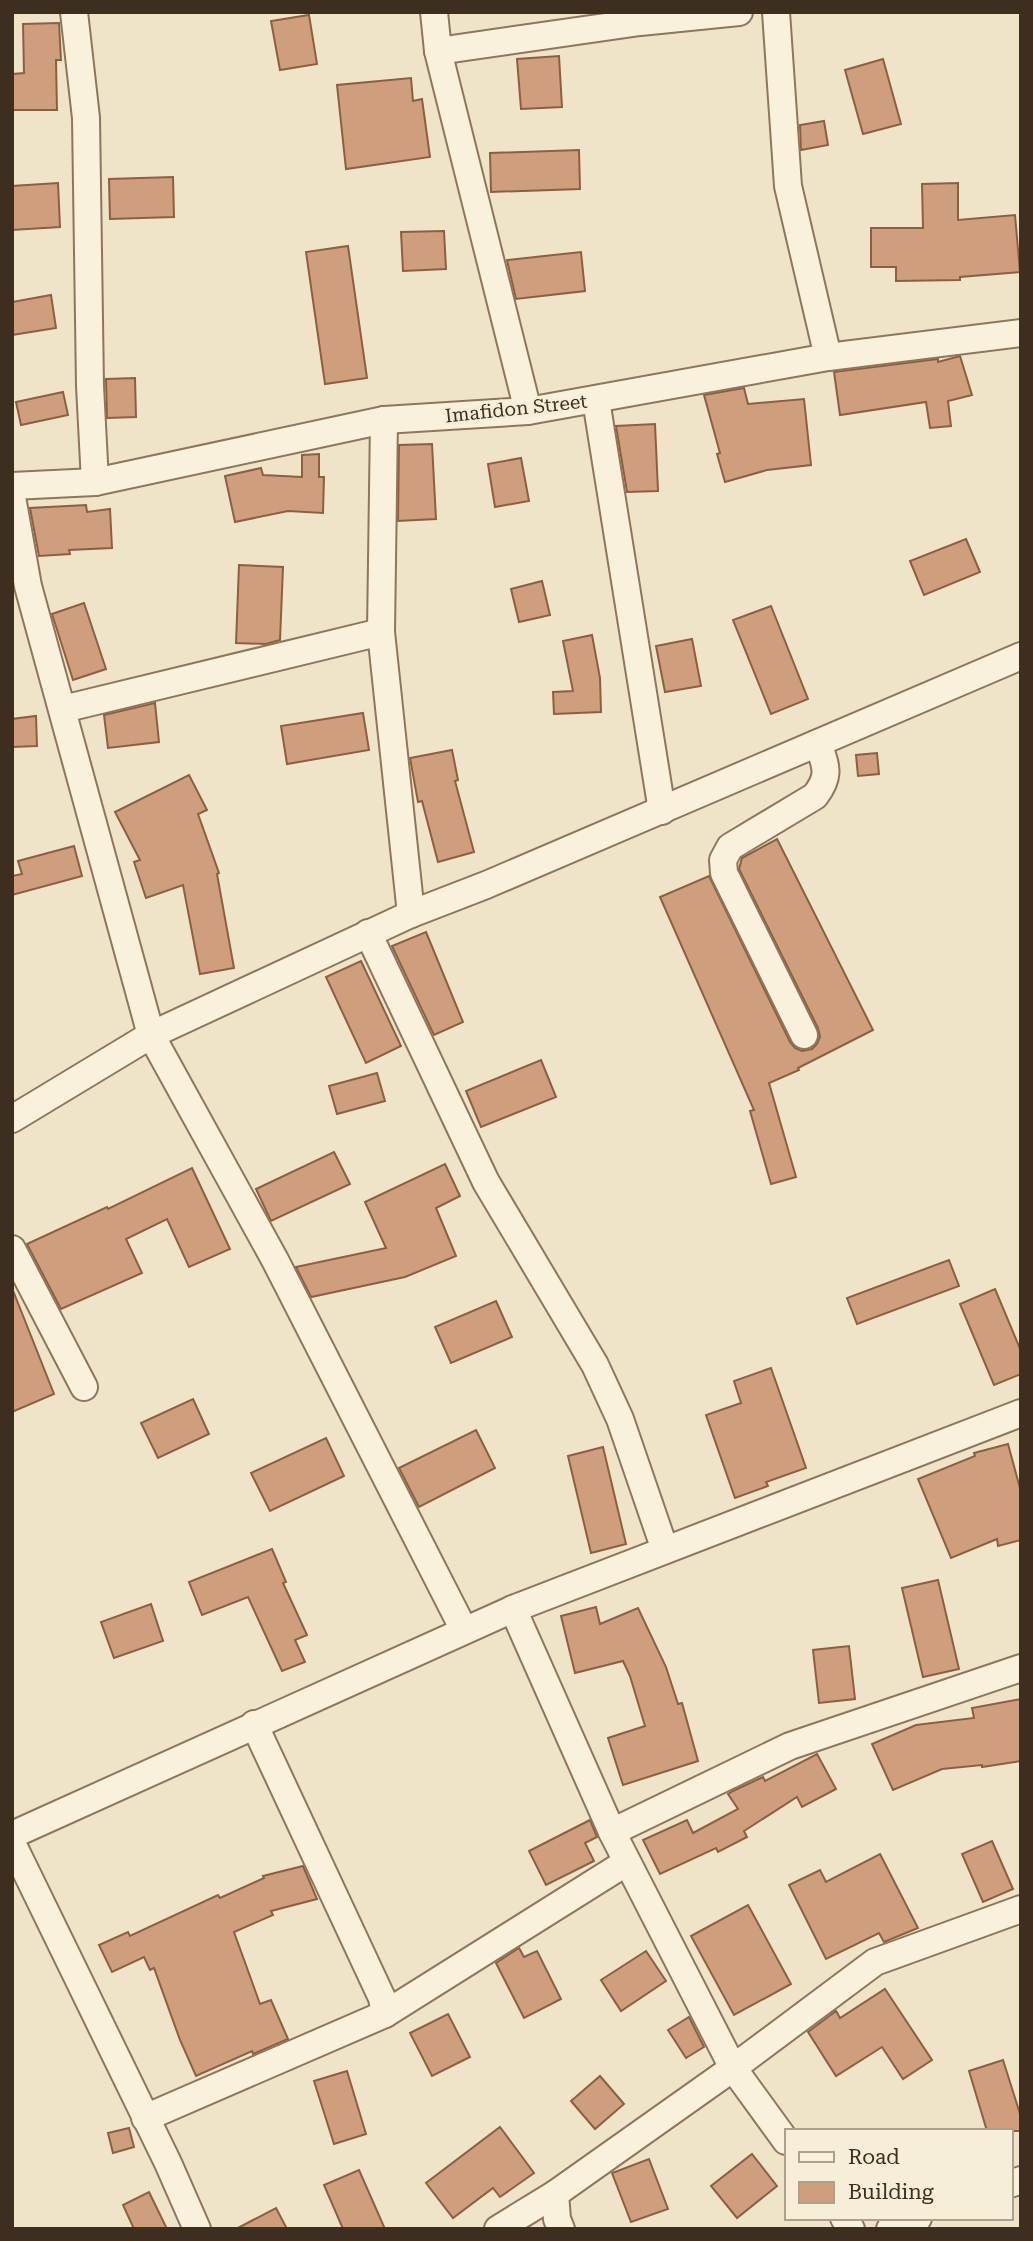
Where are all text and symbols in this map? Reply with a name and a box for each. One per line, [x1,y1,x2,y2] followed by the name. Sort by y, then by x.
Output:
[444,390,588,427] street label: Imafidon Street
[785,2129,1012,2220] legend
[848,2145,900,2169] text: Road
[848,2180,934,2204] text: Building

